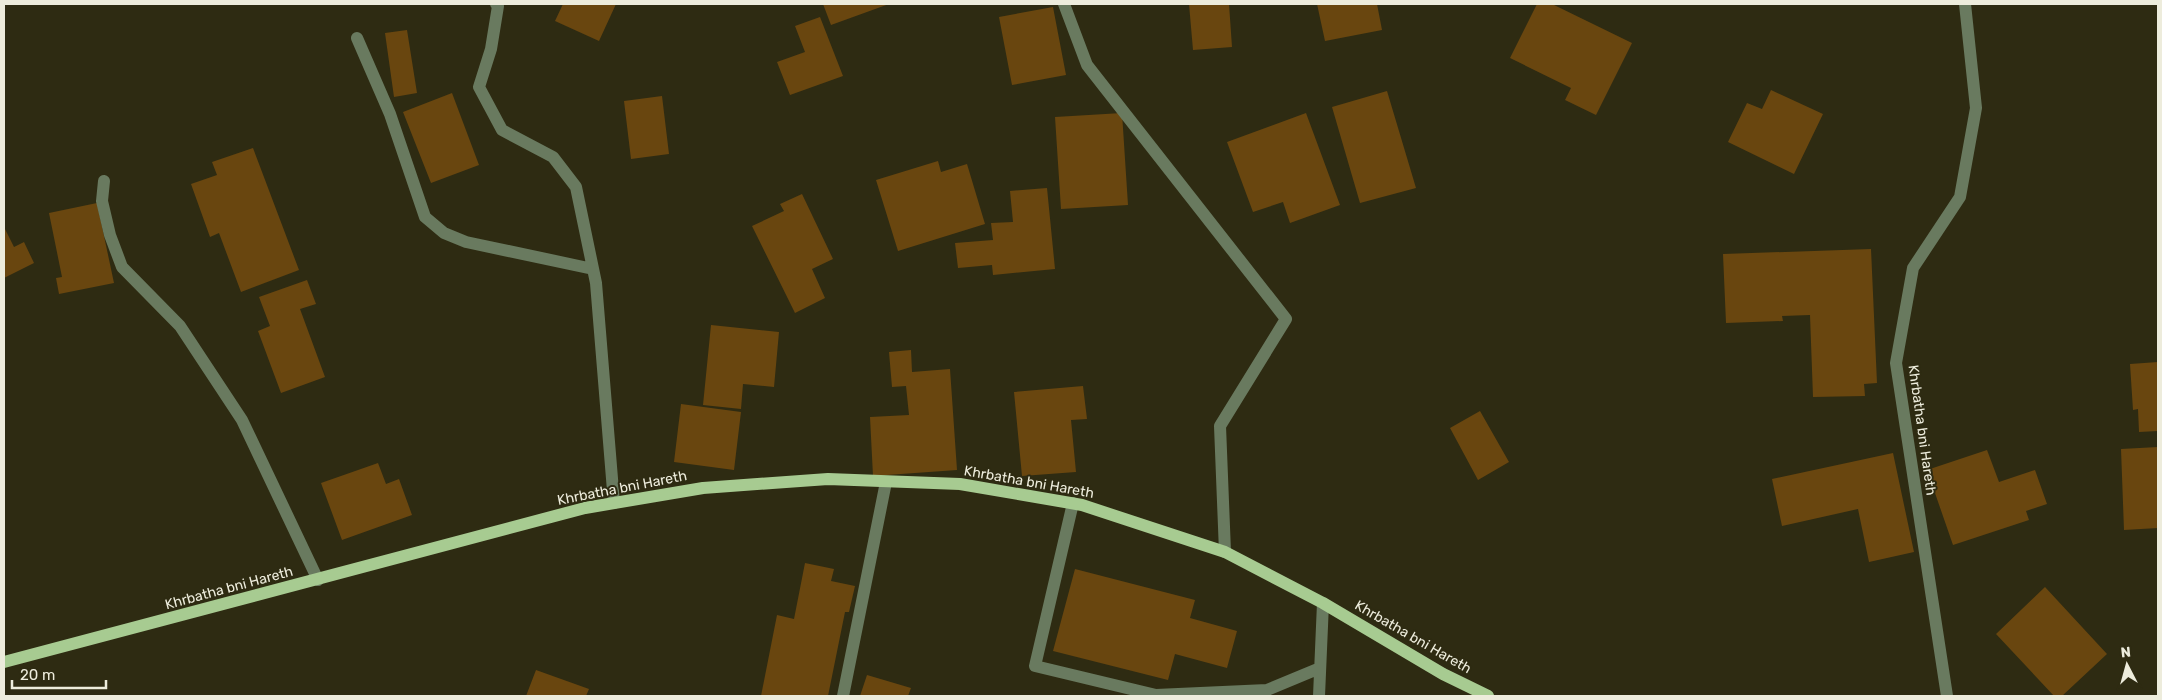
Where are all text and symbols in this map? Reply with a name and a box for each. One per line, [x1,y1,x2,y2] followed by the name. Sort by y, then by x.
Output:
[1904,364,1940,496] street label: Khrbatha bni Hareth
[963,462,1095,502] street label: Khrbatha bni Hareth
[556,467,688,509] street label: Khrbatha bni Hareth
[163,563,295,613] street label: Khrbatha bni Hareth
[1352,597,1474,677] street label: Khrbatha bni Hareth
[2102,640,2152,690] north arrow
[2120,644,2132,662] text: N
[12,658,106,690] scale bar
[20,666,55,684] text: 20 m

